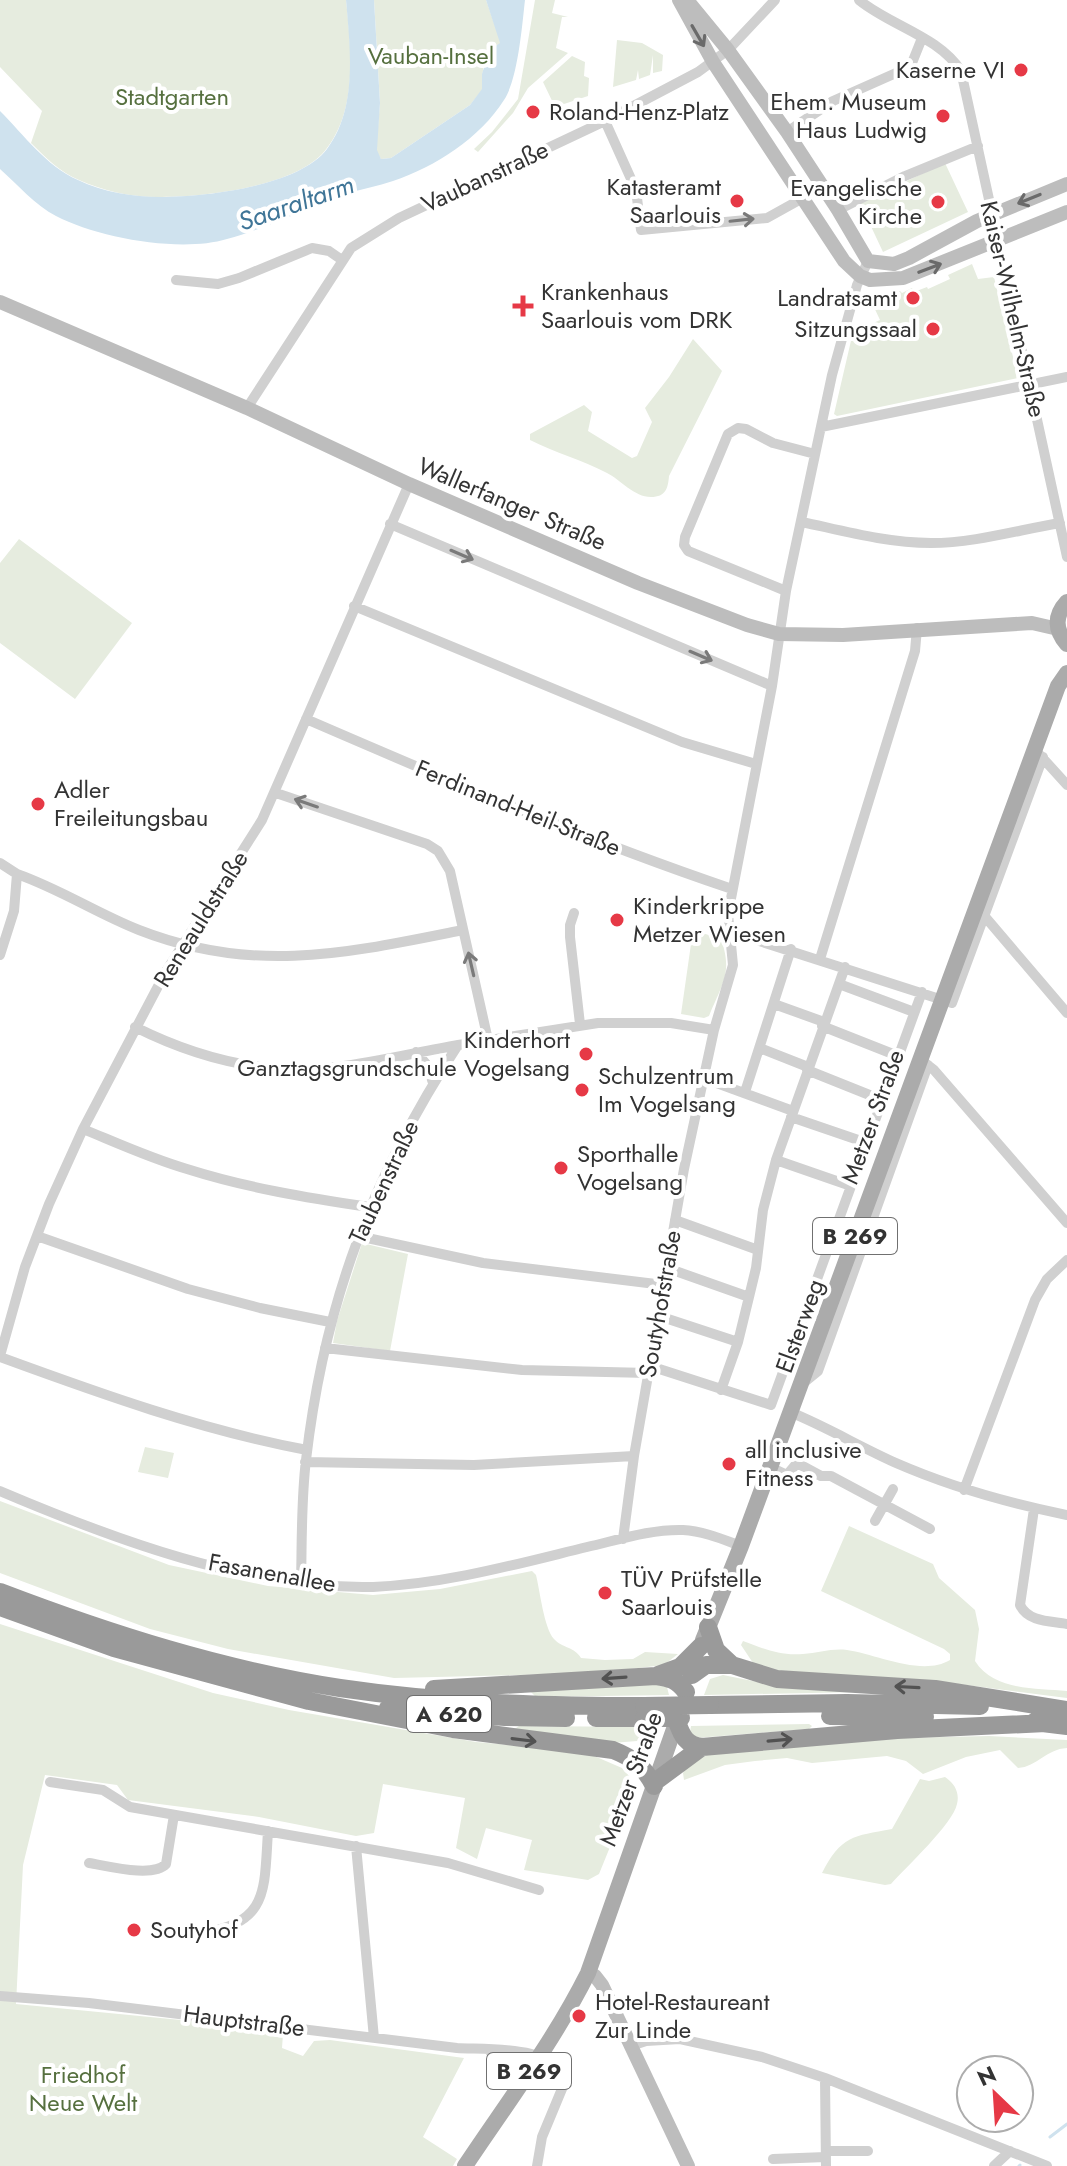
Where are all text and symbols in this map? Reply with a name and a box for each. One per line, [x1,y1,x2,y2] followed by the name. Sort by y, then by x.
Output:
[690,24,706,47] one-way arrow
[368,38,494,73] park label: Vauban-Insel
[896,52,1005,87] place label: Kaserne VI
[1012,61,1030,79] marker: Kaserne VI
[115,79,229,114] park label: Stadtgarten
[770,84,927,147] place label: Ehem. Museum Haus Ludwig
[549,94,729,129] place label: Roland-Henz-Platz
[524,103,542,121] marker: Roland-Henz-Platz
[934,107,952,125] marker: Ehem. Museum Haus Ludwig
[416,132,554,221] street label: Vaubanstraße
[233,165,359,241] water label: Saaraltarm
[607,169,721,232] place label: Katasteramt Saarlouis
[790,170,922,233] place label: Evangelische Kirche
[728,192,746,210] marker: Katasteramt Saarlouis
[929,193,947,211] marker: Evangelische Kirche
[1017,193,1042,207] one-way arrow
[972,197,1055,420] street label: Kaiser-Wilhelm-Straße
[729,213,755,228] one-way arrow
[917,260,942,274] one-way arrow
[541,274,733,337] place label: Krankenhaus Saarlouis vom DRK
[777,280,897,315] place label: Landratsamt
[904,289,922,307] marker: Landratsamt
[512,295,534,317] marker: Krankenhaus Saarlouis vom DRK
[794,311,917,346] place label: Sitzungssaal
[924,320,942,338] marker: Sitzungssaal
[413,448,612,559] street label: Wallerfanger Straße
[449,548,473,563] one-way arrow
[688,650,713,665] one-way arrow
[410,750,626,865] street label: Ferdinand-Heil-Straße
[54,772,208,835] place label: Adler Freileitungsbau
[293,794,318,809] one-way arrow
[29,795,47,813] marker: Adler Freileitungsbau
[145,844,257,994] street label: Reneauldstraße
[633,888,786,951] place label: Kinderkrippe Metzer Wiesen
[608,911,626,929] marker: Kinderkrippe Metzer Wiesen
[463,952,478,978] one-way arrow
[237,1022,570,1085] place label: Kinderhort Ganztagsgrundschule Vogelsang
[577,1045,595,1063] marker: Kinderhort Ganztagsgrundschule Vogelsang
[832,1045,913,1189] street label: Metzer Straße
[598,1058,736,1121] place label: Schulzentrum Im Vogelsang
[573,1081,591,1099] marker: Schulzentrum Im Vogelsang
[340,1114,427,1249] street label: Taubenstraße
[577,1136,683,1199] place label: Sporthalle Vogelsang
[552,1159,570,1177] marker: Sporthalle Vogelsang
[813,1218,897,1254] road number: B 269
[629,1228,690,1380] street label: Soutyhofstraße
[766,1274,833,1378] street label: Elsterweg
[745,1432,862,1495] place label: all inclusive Fitness
[720,1455,738,1473] marker: all inclusive Fitness
[206,1544,339,1601] street label: Fasanenallee
[621,1561,762,1624] place label: TÜV Prüfstelle Saarlouis
[596,1584,614,1602] marker: TÜV Prüfstelle Saarlouis
[602,1671,628,1686] one-way arrow
[894,1680,921,1695] one-way arrow
[407,1696,491,1732] road number: A 620
[590,1707,671,1851] street label: Metzer Straße
[510,1732,536,1747] one-way arrow
[766,1732,793,1747] one-way arrow
[150,1912,239,1947] place label: Soutyhof
[125,1921,143,1939] marker: Soutyhof
[595,1984,770,2047] place label: Hotel-Restaureant Zur Linde
[181,1996,307,2045] street label: Hauptstraße
[570,2007,588,2025] marker: Hotel-Restaureant Zur Linde
[487,2053,571,2089] road number: B 269
[955,2054,1035,2134] north arrow
[29,2057,138,2120] park label: Friedhof Neue Welt
[972,2058,1001,2094] text: N

